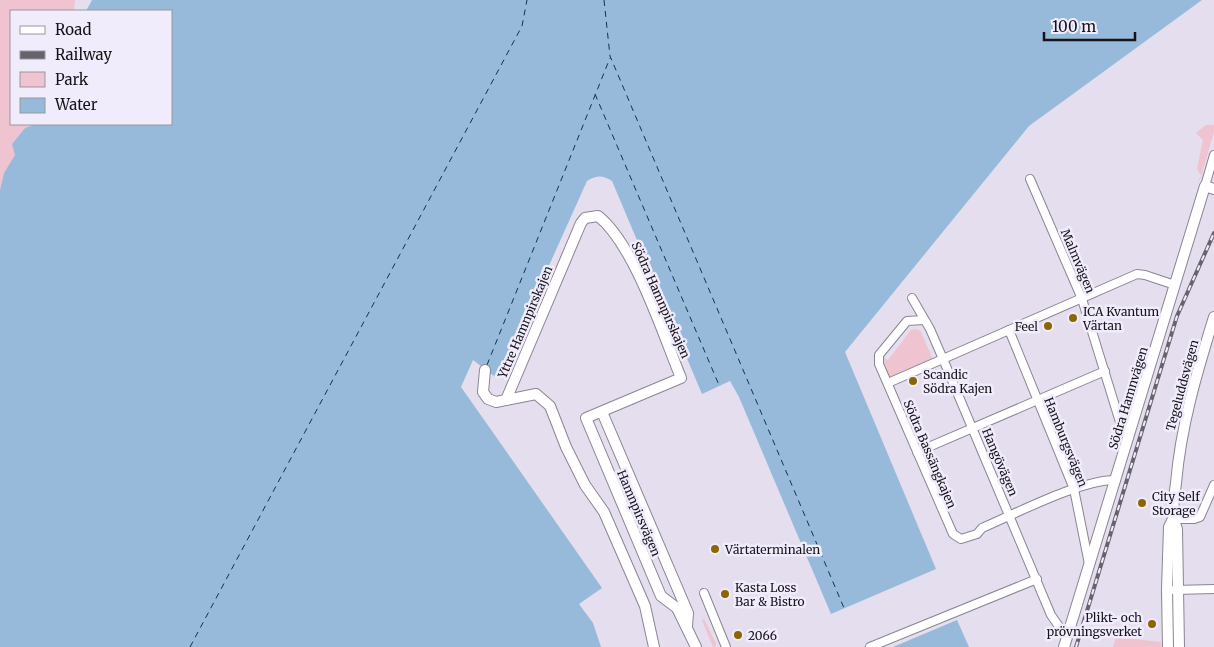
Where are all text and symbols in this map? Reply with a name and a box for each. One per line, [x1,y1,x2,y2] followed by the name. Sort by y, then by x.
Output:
[10,10,172,125] legend
[1044,10,1135,42] scale bar
[1052,17,1096,36] text: 100 m
[55,20,91,39] text: Road
[55,45,112,64] text: Railway
[55,70,89,89] text: Park
[54,95,98,114] text: Water
[1058,227,1098,295] street label: Malmvägen
[629,239,693,361] street label: Södra Hamnpirskajen
[494,263,555,381] street label: Yttre Hamnpirskajen
[1082,304,1159,333] place label: ICA Kvantum Värtan
[1067,312,1079,324] marker: ICA Kvantum Värtan
[1015,319,1038,334] place label: Feel
[1042,320,1054,332] marker: Feel
[1163,338,1201,432] street label: Tegeluddsvägen
[1105,345,1151,451] street label: Södra Hamnvägen
[923,367,992,396] place label: Scandic Södra Kajen
[907,375,919,387] marker: Scandic Södra Kajen
[1041,395,1091,489] street label: Hamburgsvägen
[900,398,960,510] street label: Södra Bassängkajen
[979,426,1021,498] street label: Hangövägen
[614,468,664,559] street label: Hamnpirsvägen
[1152,489,1200,518] place label: City Self Storage
[1136,497,1148,509] marker: City Self Storage
[724,542,820,557] place label: Värtaterminalen
[709,543,721,555] marker: Värtaterminalen
[735,580,805,609] place label: Kasta Loss Bar & Bistro
[719,588,731,600] marker: Kasta Loss Bar & Bistro
[1047,610,1142,639] place label: Plikt- och prövningsverket
[1146,618,1158,630] marker: Plikt- och prövningsverket
[748,628,777,643] place label: 2066
[732,629,744,641] marker: 2066

